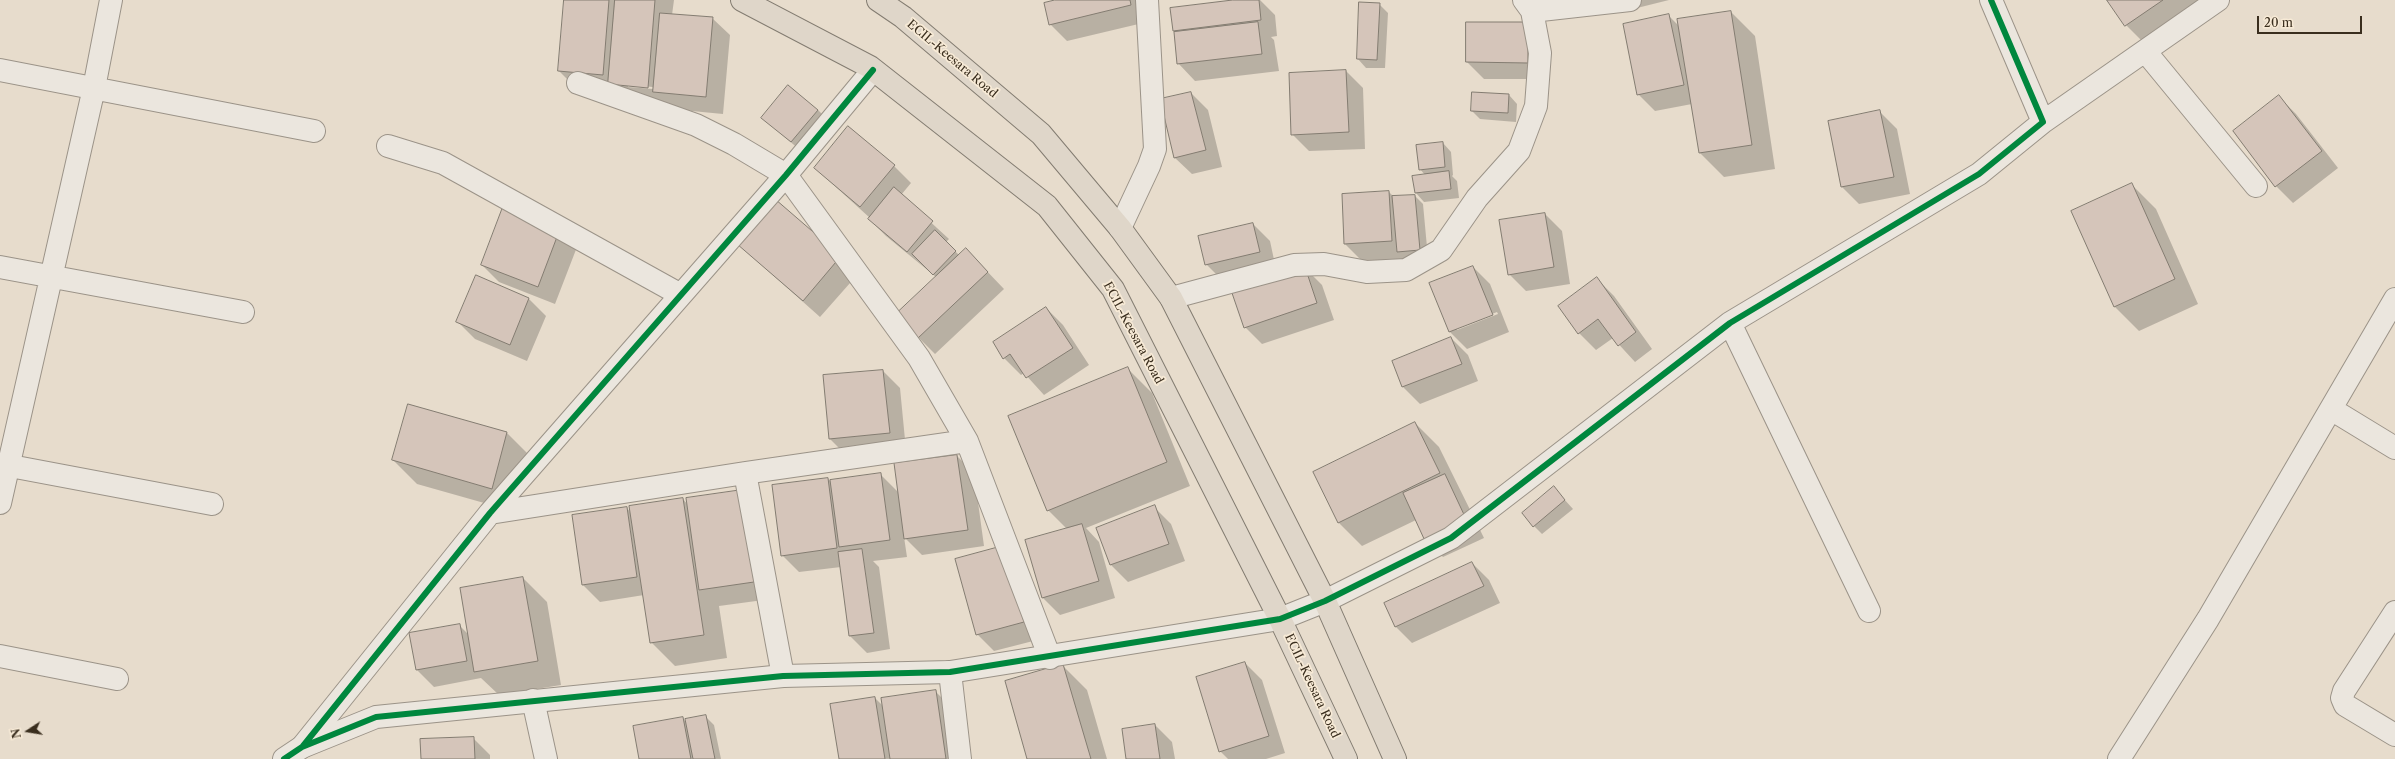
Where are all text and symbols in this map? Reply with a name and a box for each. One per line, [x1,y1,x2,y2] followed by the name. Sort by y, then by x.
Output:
[2259,8,2364,34] scale bar
[2264,15,2293,30] text: 20 m
[904,17,1000,101] street label: ECIL-Keesara Road
[1100,280,1166,386] street label: ECIL-Keesara Road
[1281,632,1343,740] street label: ECIL-Keesara Road
[8,711,48,751] north arrow
[8,727,24,740] text: N

